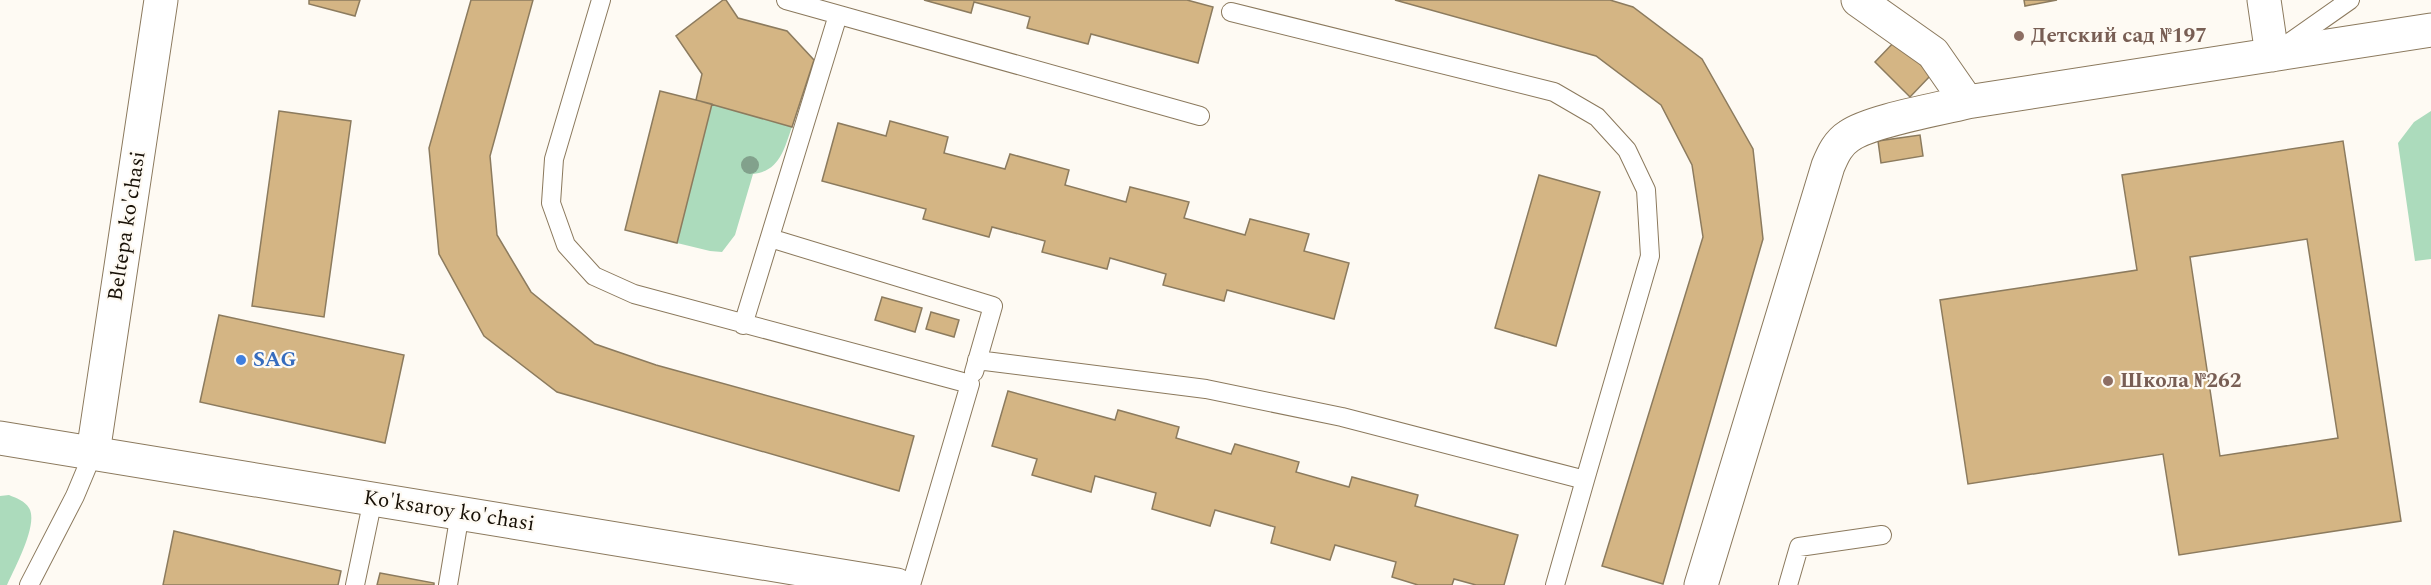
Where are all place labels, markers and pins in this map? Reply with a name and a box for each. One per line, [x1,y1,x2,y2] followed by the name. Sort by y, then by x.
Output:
[2031,20,2207,52] place label: Детский сад №197
[2012,29,2026,43] marker: Детский сад №197
[253,344,297,376] place label: SAG
[234,353,248,367] marker: SAG
[2120,365,2242,397] place label: Школа №262
[2101,374,2115,388] marker: Школа №262

